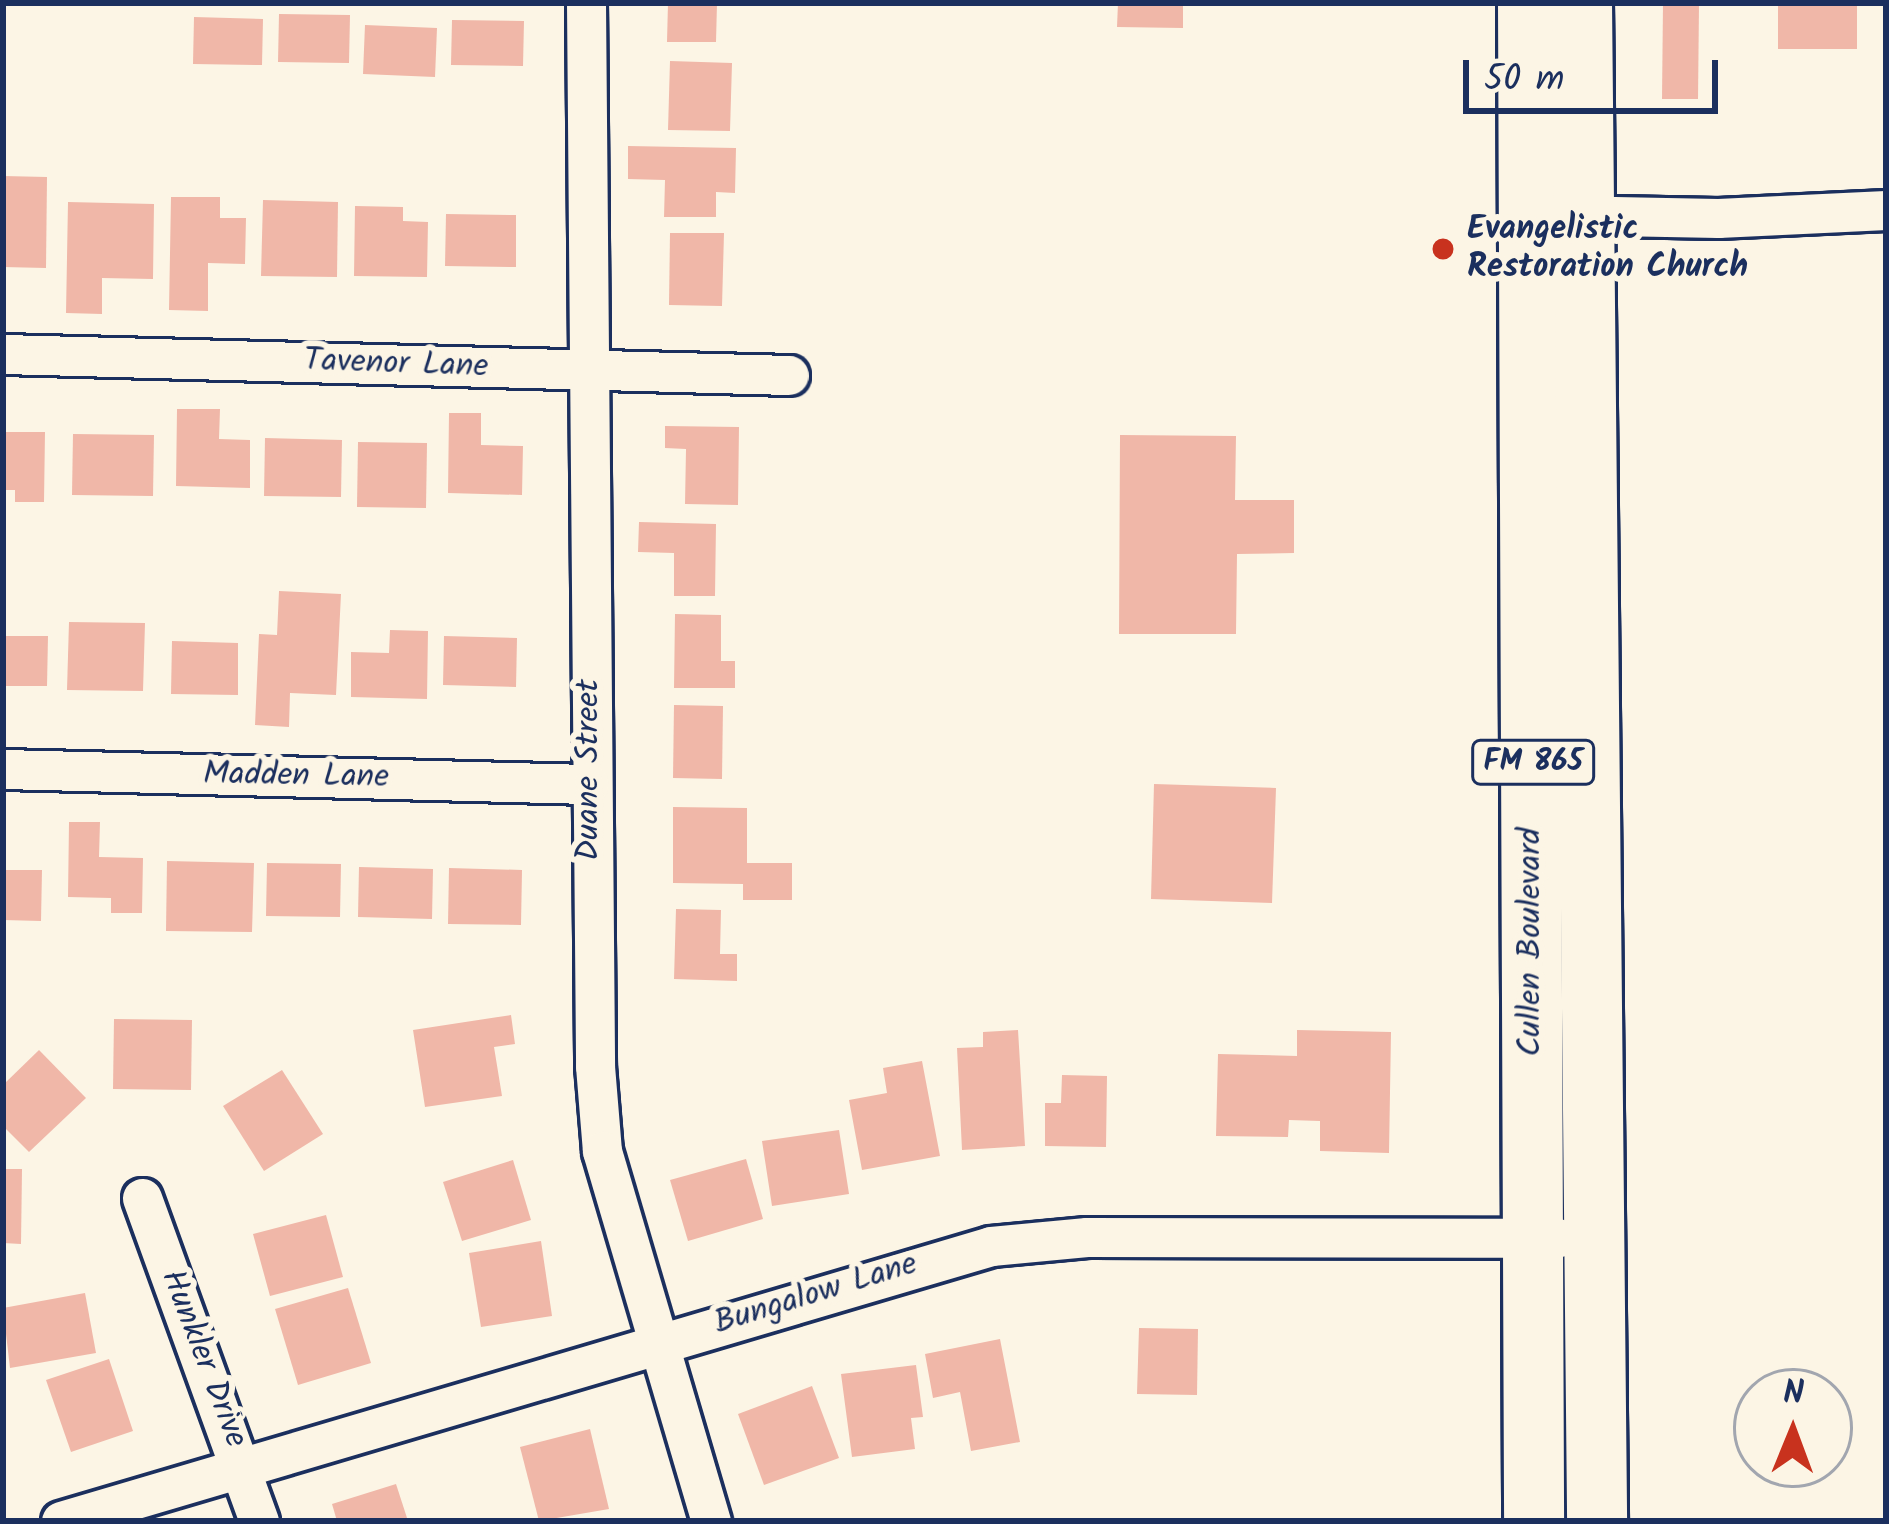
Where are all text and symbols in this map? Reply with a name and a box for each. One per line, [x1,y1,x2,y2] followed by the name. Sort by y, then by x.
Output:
[1469,36,1724,110] scale bar
[1484,52,1564,109] text: 50 m
[1467,210,1748,288] place label: Evangelistic Restoration Church
[1430,236,1456,262] marker: Evangelistic Restoration Church
[303,342,489,388] street label: Tavenor Lane
[570,679,610,861] street label: Duane Street
[1470,738,1596,786] road number: FM 865
[203,756,389,798] street label: Madden Lane
[1512,827,1552,1057] street label: Cullen Boulevard
[710,1245,922,1345] street label: Bungalow Lane
[151,1265,255,1453] street label: Hunkler Drive
[1733,1368,1853,1488] north arrow
[1783,1368,1804,1421] text: N

